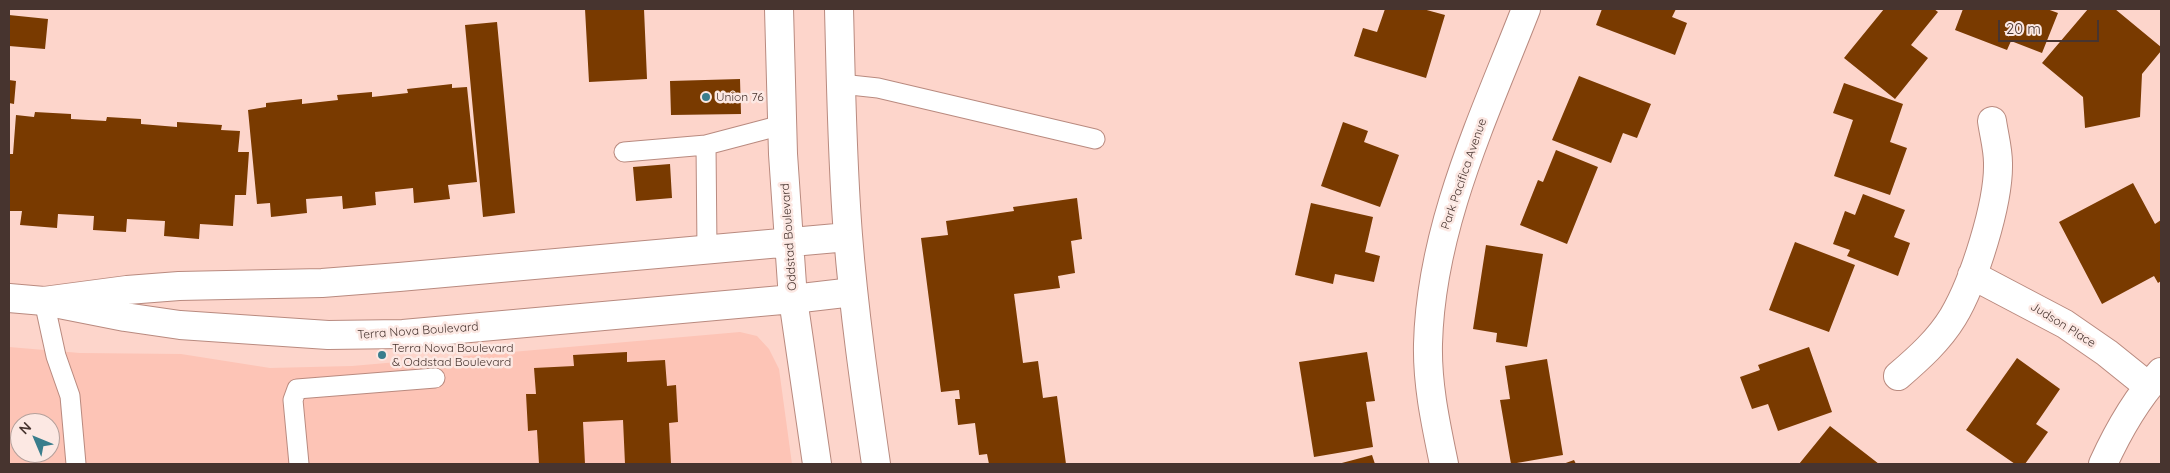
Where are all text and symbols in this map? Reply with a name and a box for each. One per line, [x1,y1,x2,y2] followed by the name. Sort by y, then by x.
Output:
[2000,10,2101,42] scale bar
[2006,19,2041,38] text: 20 m
[716,90,764,104] place label: Union 76
[700,91,712,103] marker: Union 76
[1438,117,1490,231] street label: Park Pacifica Avenue
[778,183,800,291] street label: Oddstad Boulevard
[2028,299,2098,351] street label: Judson Place
[357,320,479,342] street label: Terra Nova Boulevard
[392,341,513,369] place label: Terra Nova Boulevard & Oddstad Boulevard
[376,349,388,361] marker: Terra Nova Boulevard & Oddstad Boulevard
[10,413,60,463] north arrow
[15,418,35,438] text: N

